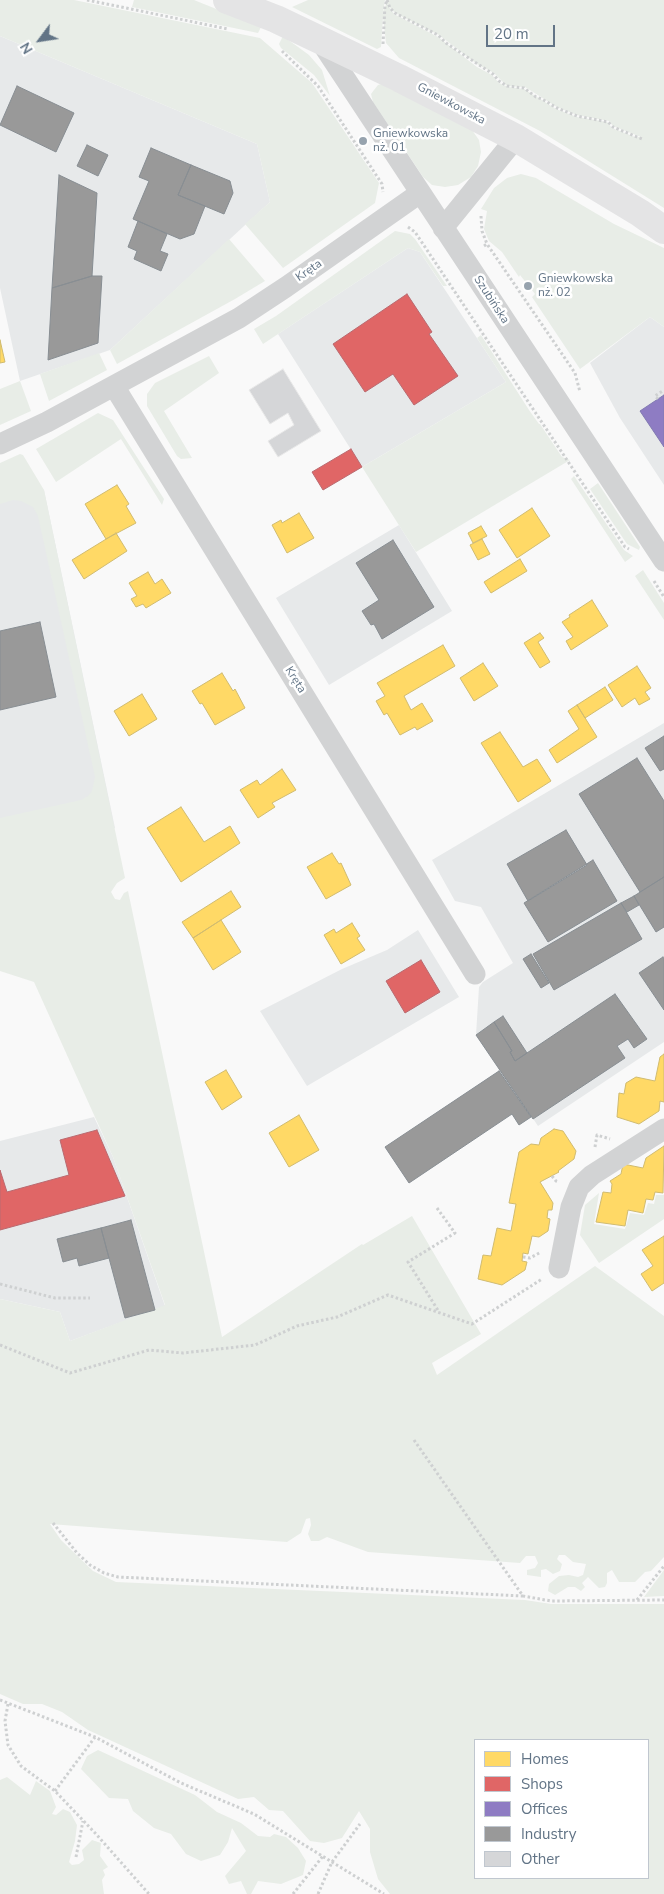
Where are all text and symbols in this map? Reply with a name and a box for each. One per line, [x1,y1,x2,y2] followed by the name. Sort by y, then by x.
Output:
[15,15,65,65] north arrow
[489,15,558,47] scale bar
[494,24,529,44] text: 20 m
[16,39,38,57] text: N
[414,80,488,128] street label: Gniewkowska
[373,127,448,155] place label: Gniewkowska nż. 01
[357,135,369,147] marker: Gniewkowska nż. 01
[293,257,325,285] street label: Kręta
[538,272,613,300] place label: Gniewkowska nż. 02
[470,273,512,327] street label: Szubińska
[522,280,534,292] marker: Gniewkowska nż. 02
[281,664,309,696] street label: Kręta
[474,1739,649,1879] legend
[521,1749,569,1769] text: Homes
[521,1774,563,1794] text: Shops
[521,1799,568,1819] text: Offices
[521,1824,576,1844] text: Industry
[521,1849,560,1869] text: Other

